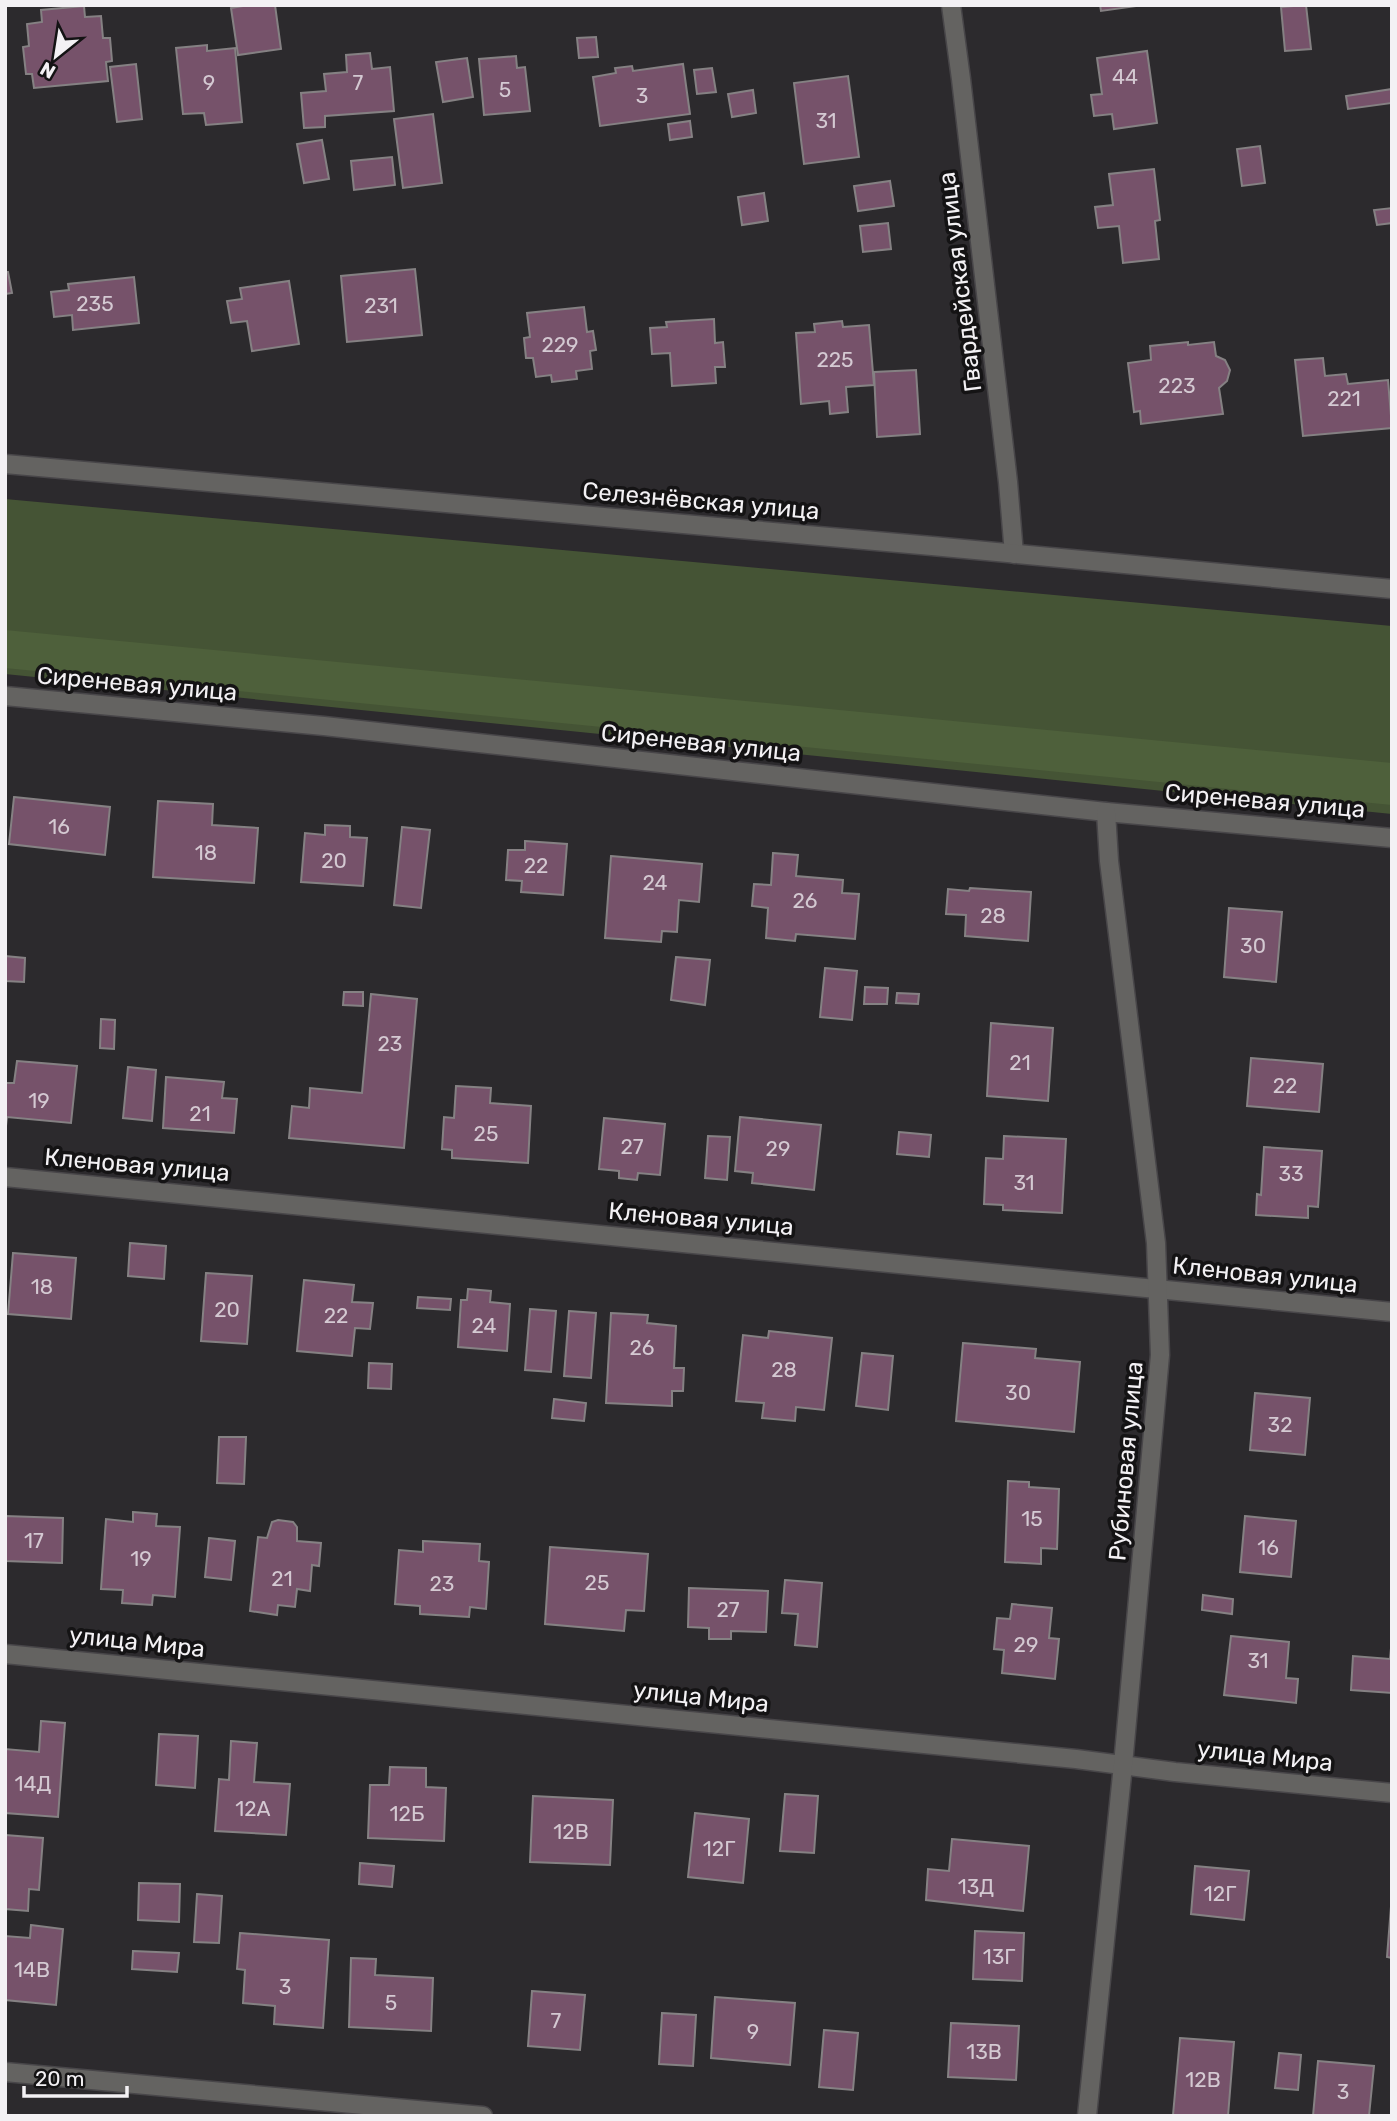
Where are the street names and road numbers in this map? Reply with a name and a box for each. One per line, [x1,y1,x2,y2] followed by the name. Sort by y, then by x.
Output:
[933,170,987,394] street label: Гвардейская улица
[581,477,821,525] street label: Селезнёвская улица
[36,661,238,707] street label: Сиреневая улица
[600,719,802,767] street label: Сиреневая улица
[1164,778,1366,824] street label: Сиреневая улица
[43,1143,231,1187] street label: Кленовая улица
[607,1197,795,1241] street label: Кленовая улица
[1171,1251,1359,1299] street label: Кленовая улица
[1103,1360,1149,1562] street label: Рубиновая улица
[68,1621,206,1663] street label: улица Мира
[632,1676,770,1718] street label: улица Мира
[1196,1735,1334,1777] street label: улица Мира

